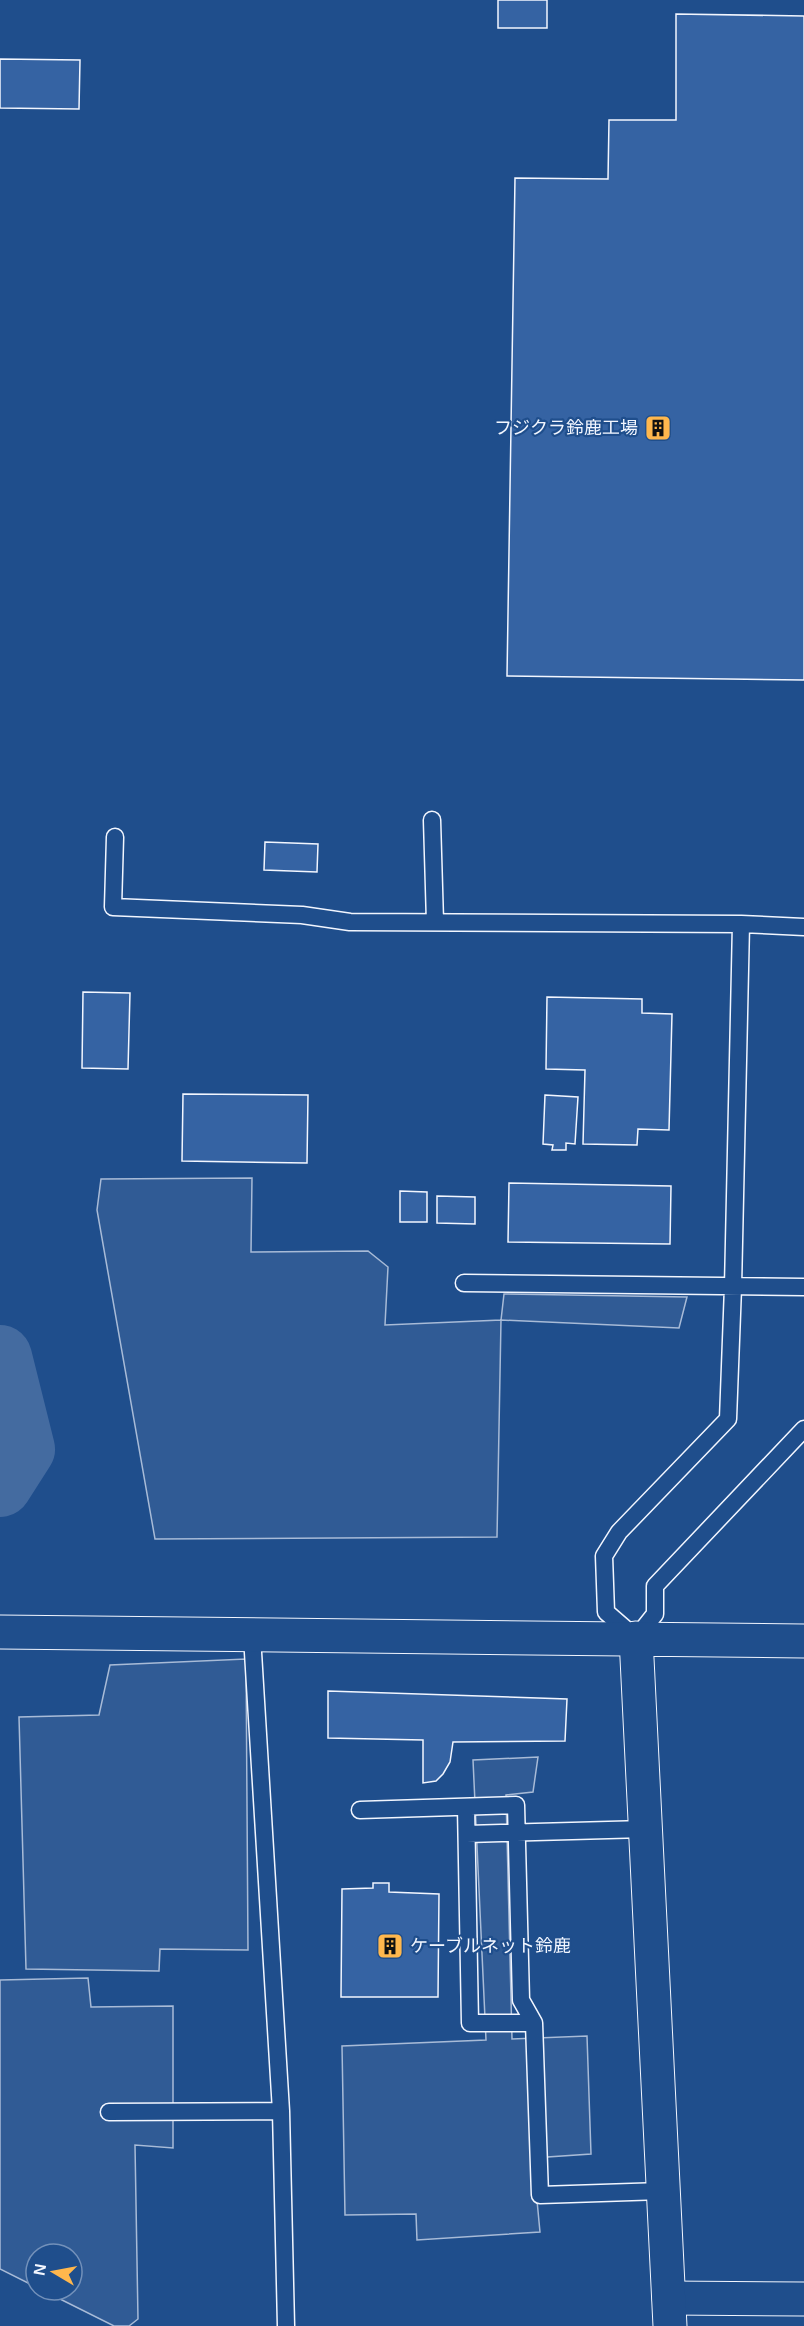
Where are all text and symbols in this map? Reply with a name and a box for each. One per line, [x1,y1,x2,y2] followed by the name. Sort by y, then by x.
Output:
[643,413,673,443] building icon: フジクラ鈴鹿工場
[494,418,638,438] place label: フジクラ鈴鹿工場
[375,1931,405,1961] building icon: ケーブルネット鈴鹿
[410,1936,571,1956] place label: ケーブルネット鈴鹿
[24,2242,84,2302] north arrow
[30,2262,49,2277] text: N

